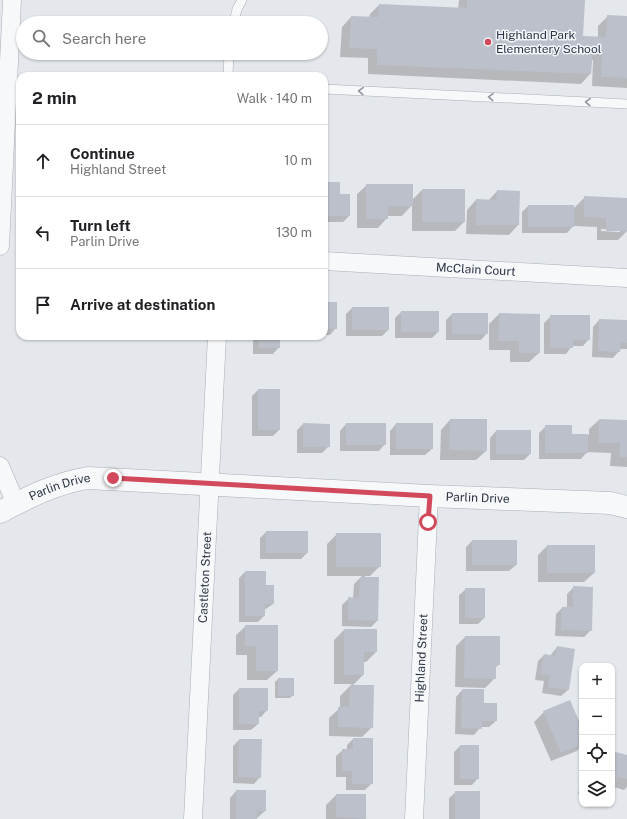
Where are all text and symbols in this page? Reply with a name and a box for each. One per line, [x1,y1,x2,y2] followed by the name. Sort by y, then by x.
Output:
[16,16,328,60] search box
[30,27,52,49] icon: search
[496,28,602,56] place label: Highland Park Elementery School
[62,30,146,47] text: Search here
[483,37,493,47] marker: Highland Park Elementery School
[358,87,364,95] one-way arrow
[32,88,77,108] text: 2 min
[237,91,312,106] text: Walk · 140 m
[488,93,494,101] one-way arrow
[585,97,591,106] one-way arrow
[70,145,135,162] text: Continue
[32,150,54,172] icon: ahead
[284,153,312,168] text: 10 m
[70,162,166,177] text: Highland Street
[70,217,131,234] text: Turn left
[32,222,54,244] icon: left
[276,225,312,240] text: 130 m
[70,234,139,249] text: Parlin Drive
[436,260,516,279] street label: McClain Court
[32,294,54,316] icon: arrive
[70,296,215,313] text: Arrive at destination
[104,469,122,487] route end
[27,471,92,504] street label: Parlin Drive
[445,490,510,506] street label: Parlin Drive
[419,513,437,531] route start
[196,531,214,623] street label: Castleton Street
[412,613,431,703] street label: Highland Street
[579,663,615,807] map controls
[579,663,615,699] button: +
[579,699,615,735] button: −
[579,735,615,771] button: locate
[579,771,615,807] button: layers

